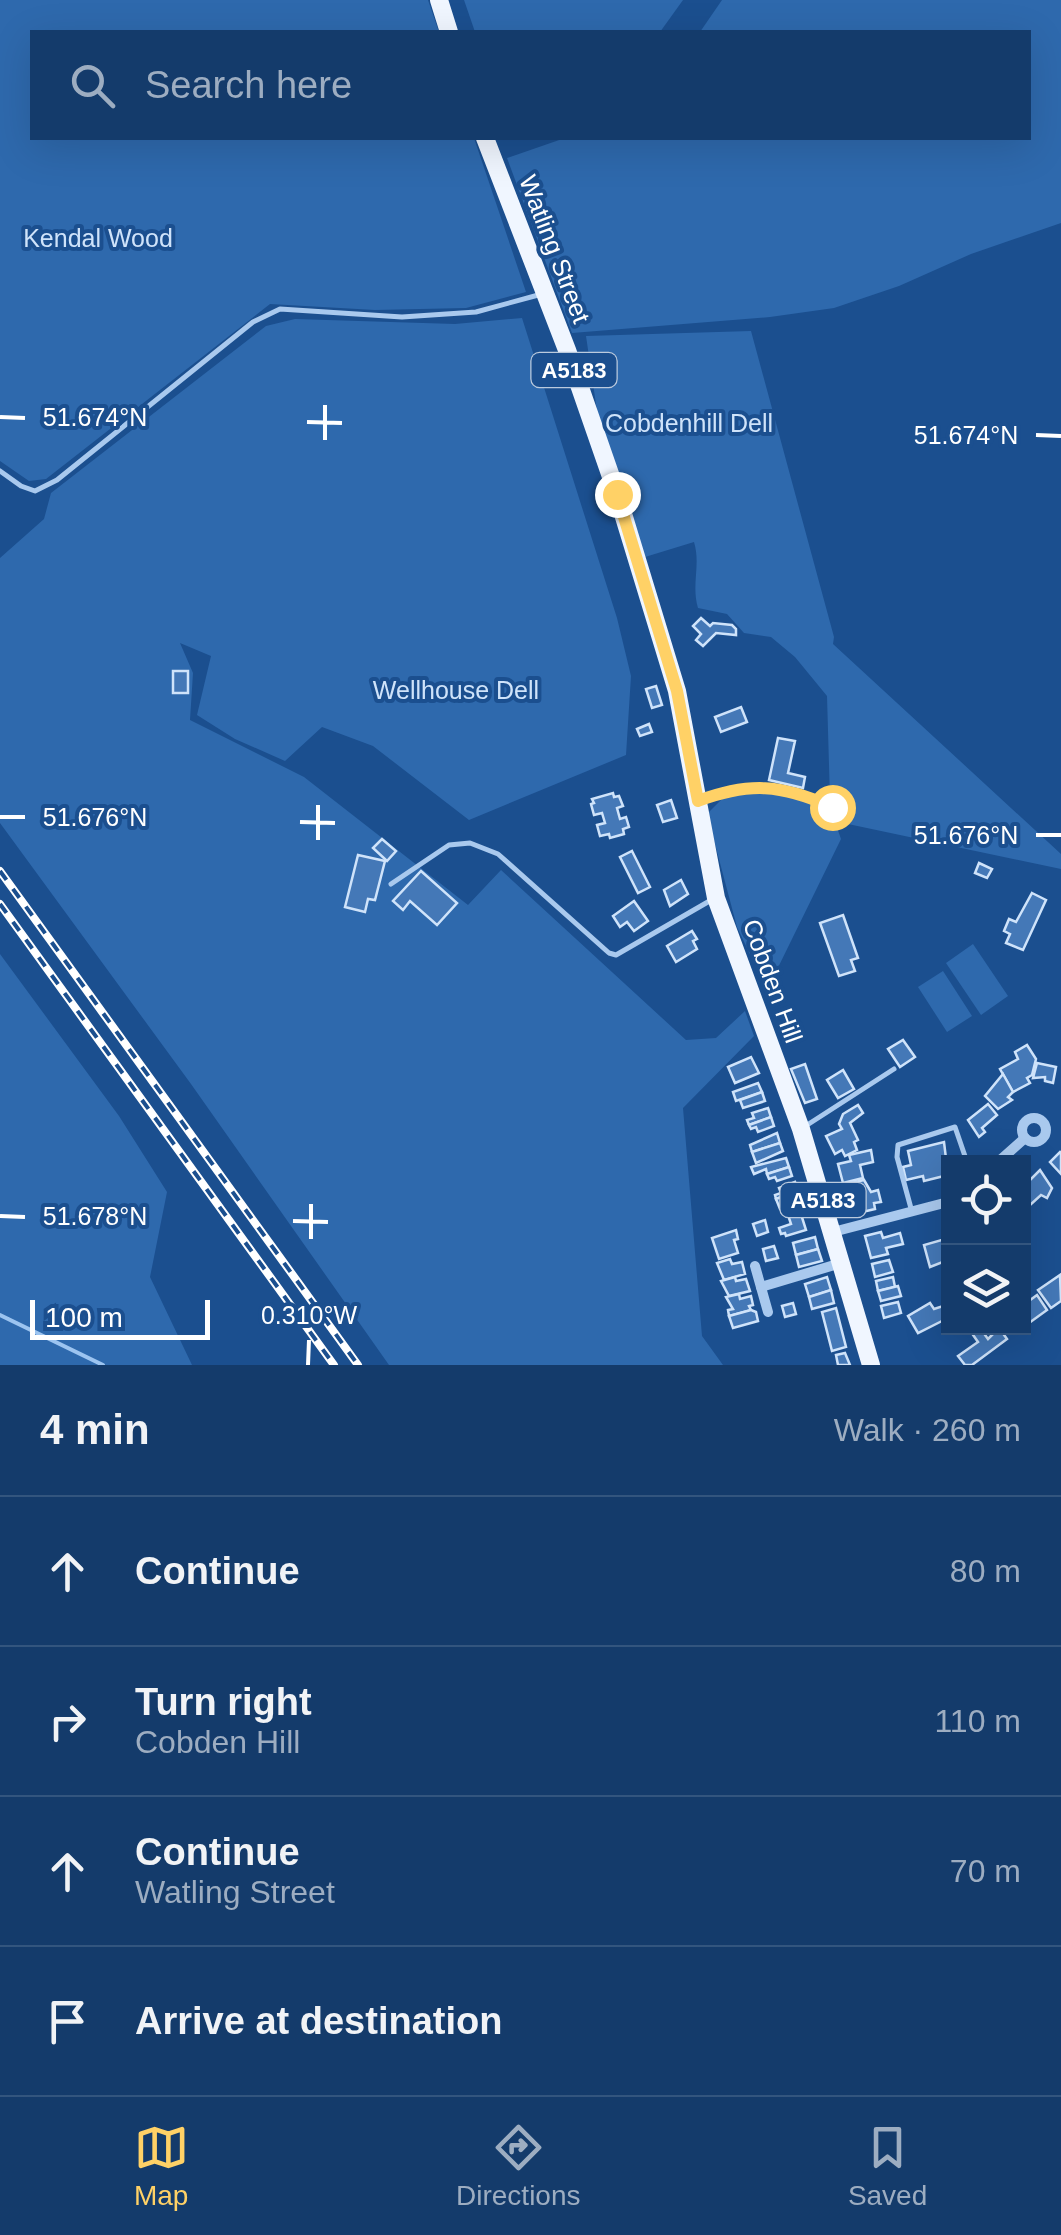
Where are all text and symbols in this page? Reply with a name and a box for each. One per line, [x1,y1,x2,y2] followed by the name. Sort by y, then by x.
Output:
[30,30,1031,140] search box
[65,58,120,113] icon: search
[145,64,352,106] text: Search here
[514,171,596,327] street label: Watling Street
[23,224,173,252] park label: Kendal Wood
[532,353,616,387] road number: A5183
[43,403,147,431] text: 51.674°N
[605,409,773,437] park label: Cobdenhill Dell
[914,421,1018,449] text: 51.674°N
[595,472,641,518] route end
[373,676,539,704] park label: Wellhouse Dell
[810,785,856,831] route start
[43,803,147,831] text: 51.676°N
[914,821,1018,849] text: 51.676°N
[738,915,808,1047] street label: Cobden Hill
[941,1155,1031,1335] map controls
[941,1155,1031,1245] button: locate
[780,1183,866,1217] road number: A5183
[43,1202,147,1230] text: 51.678°N
[941,1245,1031,1335] button: layers
[30,1295,210,1340] scale bar
[261,1301,357,1329] text: 0.310°W
[45,1302,123,1333] text: 100 m
[40,1406,150,1453] text: 4 min
[834,1412,1021,1448] text: Walk · 260 m
[40,1544,95,1599] icon: ahead
[135,1550,300,1592] text: Continue
[950,1553,1021,1589] text: 80 m
[135,1681,312,1723] text: Turn right
[40,1694,95,1749] icon: right
[934,1703,1021,1739] text: 110 m
[135,1724,300,1760] text: Cobden Hill
[135,1831,300,1873] text: Continue
[40,1844,95,1899] icon: ahead
[950,1853,1021,1889] text: 70 m
[135,1874,335,1910] text: Watling Street
[40,1994,95,2049] icon: arrive
[135,2000,502,2042] text: Arrive at destination
[134,2120,189,2212] tab: Map
[456,2120,581,2212] tab: Directions
[848,2120,927,2212] tab: Saved

